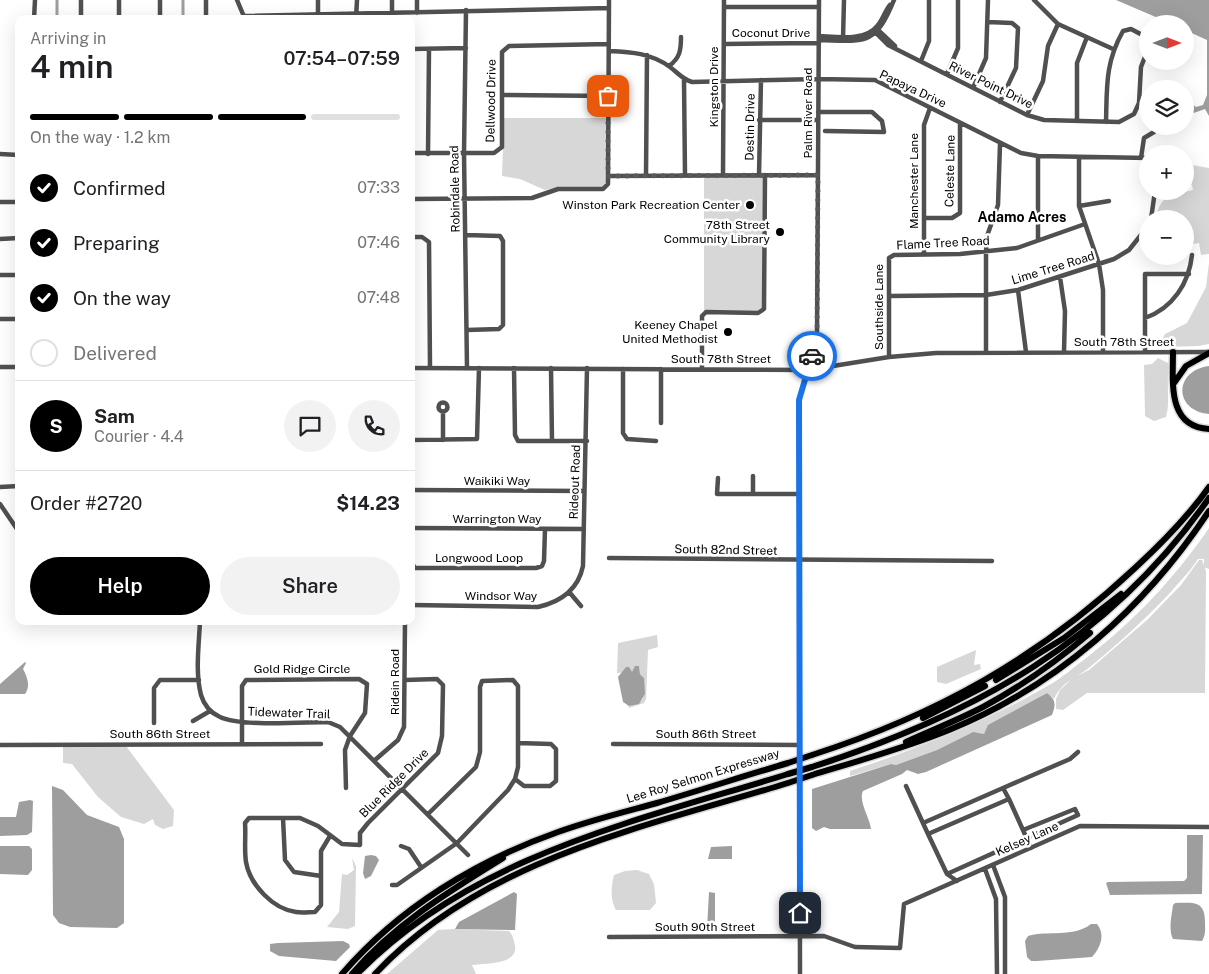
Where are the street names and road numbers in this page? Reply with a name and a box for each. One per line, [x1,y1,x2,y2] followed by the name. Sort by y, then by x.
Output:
[732,26,810,40] street label: Coconut Drive
[707,46,721,128] street label: Kingston Drive
[483,59,499,143] street label: Dellwood Drive
[947,59,1035,111] street label: River Point Drive
[877,67,949,111] street label: Papaya Drive
[801,68,815,158] street label: Palm River Road
[742,93,758,161] street label: Destin Drive
[907,133,921,229] street label: Manchester Lane
[942,135,958,207] street label: Celeste Lane
[447,145,463,233] street label: Robindale Road
[896,234,990,252] street label: Flame Tree Road
[1010,249,1096,287] street label: Lime Tree Road
[872,264,886,350] street label: Southside Lane
[1074,335,1175,349] street label: South 78th Street
[671,352,772,366] street label: South 78th Street
[567,444,583,520] street label: Rideout Road
[464,474,531,488] street label: Waikiki Way
[452,512,542,526] street label: Warrington Way
[674,542,778,558] street label: South 82nd Street
[435,551,523,565] street label: Longwood Loop
[465,589,538,603] street label: Windsor Way
[388,649,402,715] street label: Ridein Road
[254,662,350,676] street label: Gold Ridge Circle
[247,705,331,721] street label: Tidewater Trail
[110,727,211,741] street label: South 86th Street
[656,727,757,741] street label: South 86th Street
[357,745,432,820] street label: Blue Ridge Drive
[625,746,782,806] street label: Lee Roy Selmon Expressway
[993,819,1061,859] street label: Kelsey Lane
[655,920,756,934] street label: South 90th Street

